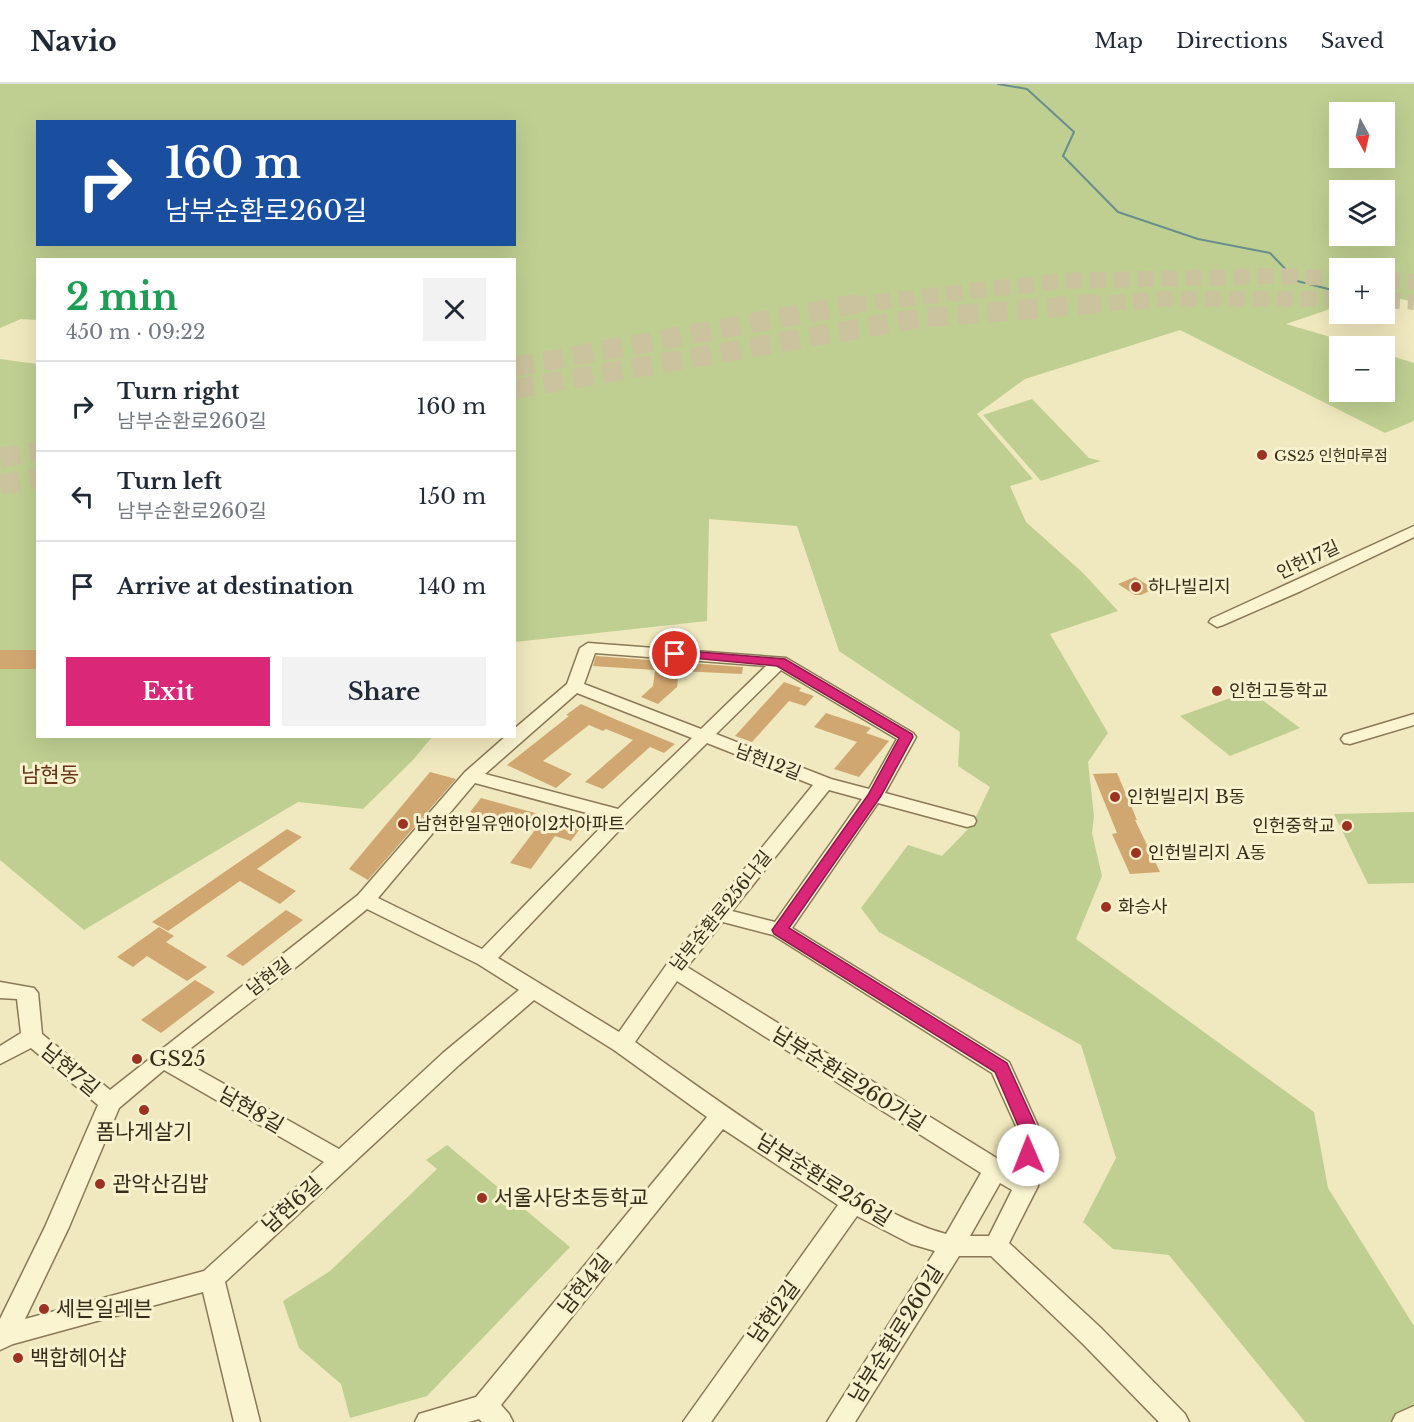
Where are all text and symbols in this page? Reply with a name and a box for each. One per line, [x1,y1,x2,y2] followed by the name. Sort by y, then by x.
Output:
[30,24,117,59] text: Navio
[1094,28,1143,54] text: Map
[1176,28,1288,54] text: Directions
[1321,28,1384,54] text: Saved
[1329,102,1395,168] north arrow
[1329,102,1395,402] map controls
[165,137,301,189] text: 160 m
[66,144,144,222] icon: right
[1329,180,1395,246] button: layers
[165,194,367,227] text: 남부순환로260길
[1329,258,1395,324] button: +
[66,275,178,320] text: 2 min
[423,278,486,341] button: close
[66,320,205,344] text: 450 m · 09:22
[1329,336,1395,402] button: −
[117,378,239,405] text: Turn right
[66,390,99,423] icon: right
[416,393,486,420] text: 160 m
[117,409,267,433] text: 남부순환로260길
[1274,446,1388,465] place label: GS25 인헌마루점
[1255,448,1269,462] marker: GS25 인헌마루점
[117,468,222,495] text: Turn left
[66,480,99,513] icon: left
[418,483,486,510] text: 150 m
[117,499,267,523] text: 남부순환로260길
[1273,536,1343,584] street label: 인헌17길
[66,570,99,603] icon: arrive
[117,573,354,600] text: Arrive at destination
[418,573,486,600] text: 140 m
[1148,576,1231,598] place label: 하나빌리지
[1129,580,1143,594] marker: 하나빌리지
[649,628,700,679] pin
[658,637,691,670] icon: arrive
[66,657,270,726] button: Exit
[282,657,486,726] button: Share
[1229,680,1328,702] place label: 인헌고등학교
[1210,684,1224,698] marker: 인헌고등학교
[732,739,804,785] street label: 남현12길
[21,762,79,788] district label: 남현동
[1127,786,1245,808] place label: 인헌빌리지 B동
[1108,790,1122,804] marker: 인헌빌리지 B동
[415,813,625,835] place label: 남현한일유앤아이2차아파트
[1252,815,1335,837] place label: 인헌중학교
[396,817,410,831] marker: 남현한일유앤아이2차아파트
[1340,819,1354,833] marker: 인헌중학교
[1148,842,1266,864] place label: 인헌빌리지 A동
[666,846,776,976] street label: 남부순환로256나길
[1129,846,1143,860] marker: 인헌빌리지 A동
[1118,896,1168,918] place label: 화승사
[1099,900,1113,914] marker: 화승사
[243,953,295,1001] street label: 남현길
[767,1021,931,1137] street label: 남부순환로260가길
[35,1038,105,1102] street label: 남현7길
[149,1046,206,1072] place label: GS25
[130,1052,144,1066] marker: GS25
[214,1081,288,1139] street label: 남현8길
[137,1103,151,1117] marker: 폼나게살기
[96,1119,192,1145] place label: 폼나게살기
[996,1123,1060,1187] position arrow
[752,1128,896,1232] street label: 남부순환로256길
[112,1171,209,1197] place label: 관악산김밥
[257,1171,327,1239] street label: 남현6길
[93,1177,107,1191] marker: 관악산김밥
[494,1185,649,1211] place label: 서울사당초등학교
[475,1191,489,1205] marker: 서울사당초등학교
[553,1249,617,1319] street label: 남현4길
[843,1260,949,1408] street label: 남부순환로260길
[743,1276,805,1348] street label: 남현2길
[56,1296,153,1322] place label: 세븐일레븐
[37,1302,51,1316] marker: 세븐일레븐
[30,1345,127,1371] place label: 백합헤어샵
[11,1351,25,1365] marker: 백합헤어샵

